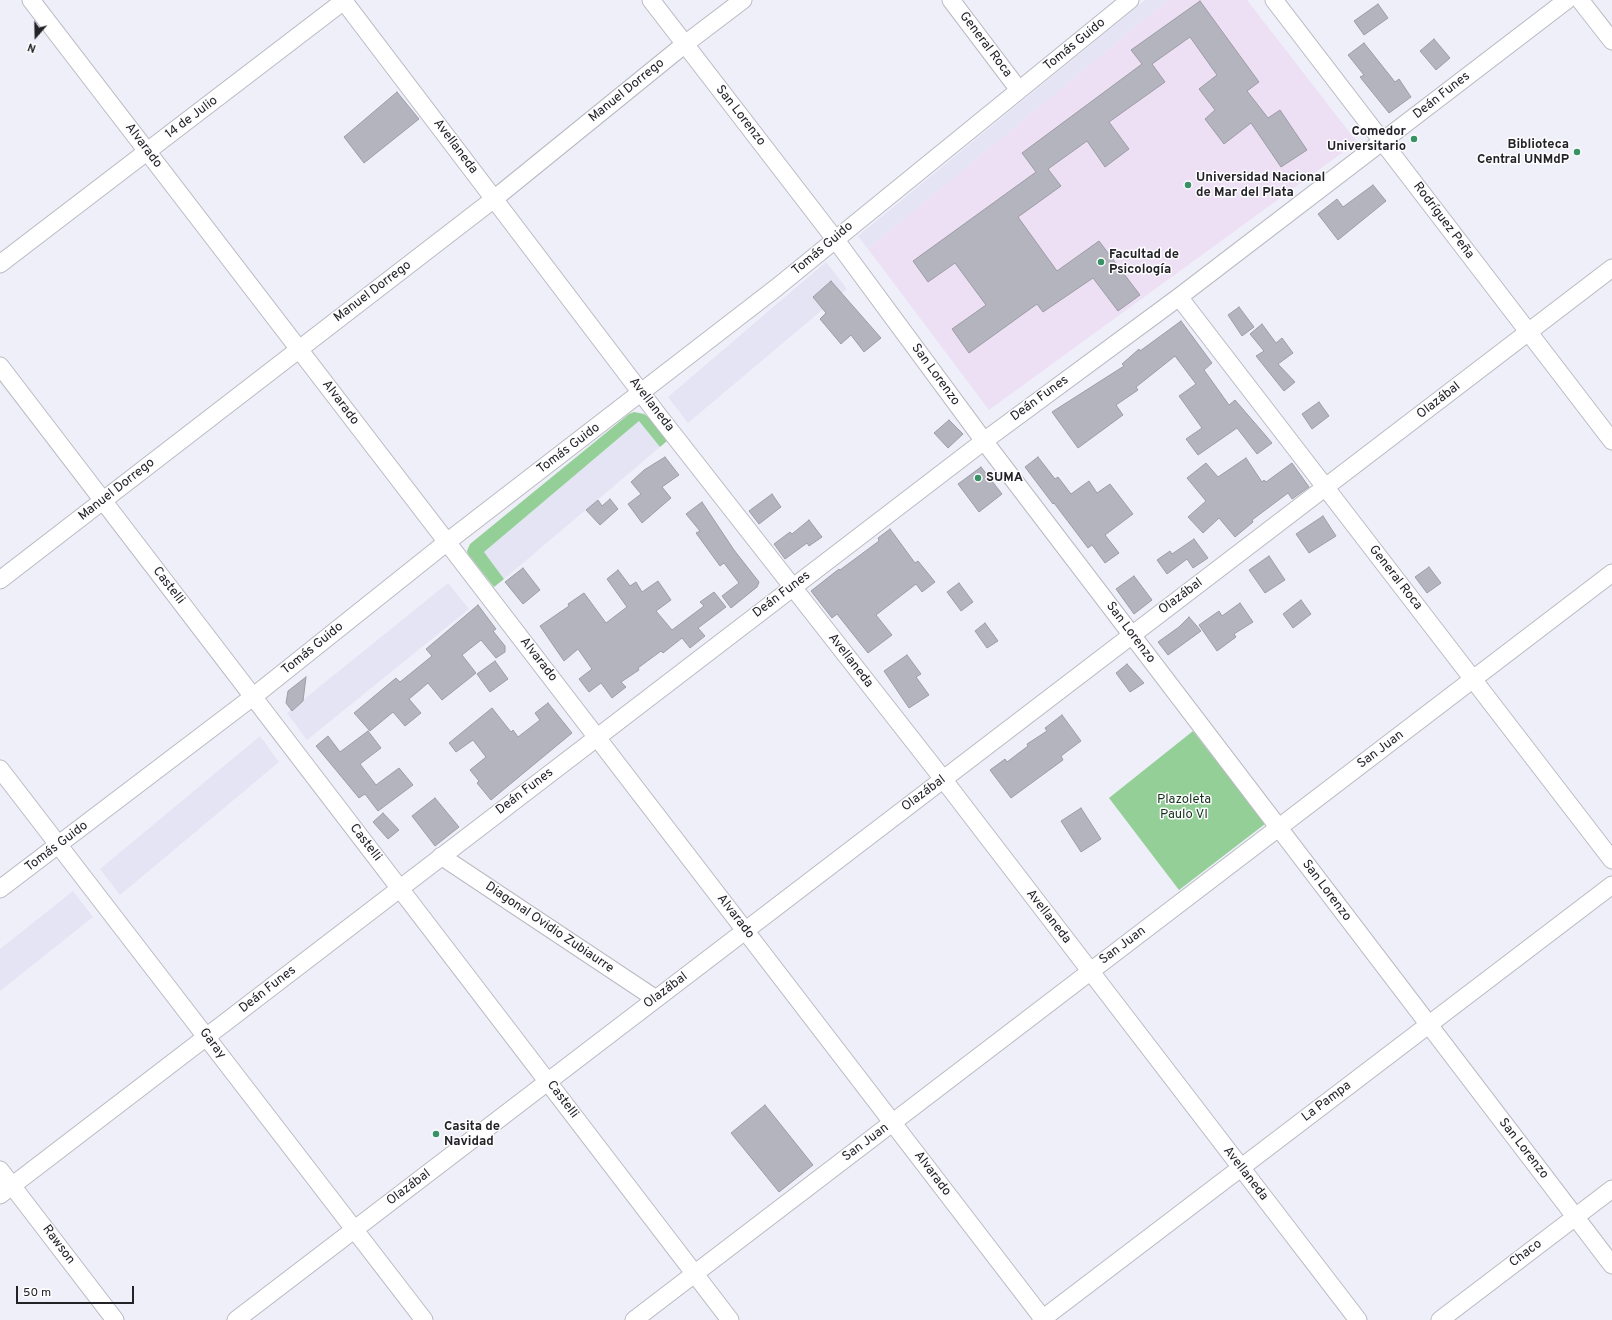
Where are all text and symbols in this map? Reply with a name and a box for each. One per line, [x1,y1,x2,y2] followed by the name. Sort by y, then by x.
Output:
[955,9,1015,81] street label: General Roca
[1041,15,1109,75] street label: Tomás Guido
[16,16,56,56] north arrow
[26,39,38,55] text: N
[586,56,668,126] street label: Manuel Dorrego
[1411,69,1473,123] street label: Deán Funes
[712,83,768,149] street label: San Lorenzo
[163,93,221,143] street label: 14 de Julio
[429,117,481,177] street label: Avellaneda
[121,121,165,171] street label: Alvarado
[1327,124,1406,155] place label: Comedor Universitario
[1409,134,1419,144] marker: Comedor Universitario
[1477,137,1569,168] place label: Biblioteca Central UNMdP
[1572,147,1582,157] marker: Biblioteca Central UNMdP
[1196,170,1325,201] place label: Universidad Nacional de Mar del Plata
[1183,180,1193,190] marker: Universidad Nacional de Mar del Plata
[1409,180,1477,262] street label: Rodríguez Peña
[789,219,857,279] street label: Tomás Guido
[1109,247,1179,278] place label: Facultad de Psicología
[1096,257,1106,267] marker: Facultad de Psicología
[331,258,415,326] street label: Manuel Dorrego
[907,341,963,409] street label: San Lorenzo
[1008,373,1072,425] street label: Deán Funes
[625,375,677,435] street label: Avellaneda
[318,378,362,428] street label: Alvarado
[1414,379,1464,423] street label: Olazábal
[534,420,604,478] street label: Tomás Guido
[76,455,158,525] street label: Manuel Dorrego
[986,470,1023,486] place label: SUMA
[973,473,983,483] marker: SUMA
[1365,543,1425,613] street label: General Roca
[149,564,187,608] street label: Castelli
[750,568,814,622] street label: Deán Funes
[1156,575,1206,619] street label: Olazábal
[1102,599,1158,667] street label: San Lorenzo
[279,619,347,679] street label: Tomás Guido
[824,631,876,691] street label: Avellaneda
[516,635,560,685] street label: Alvarado
[1355,728,1407,772] street label: San Juan
[493,765,557,819] street label: Deán Funes
[899,772,949,816] street label: Olazábal
[1157,792,1211,823] park label: Plazoleta Paulo VI
[22,818,92,876] street label: Tomás Guido
[346,821,384,865] street label: Castelli
[1298,857,1354,925] street label: San Lorenzo
[482,879,616,977] street label: Diagonal Ovidio Zubiaurre
[1022,887,1074,947] street label: Avellaneda
[713,892,757,942] street label: Alvarado
[1097,924,1149,968] street label: San Juan
[237,963,299,1017] street label: Deán Funes
[641,969,691,1013] street label: Olazábal
[195,1026,229,1062] street label: Garay
[543,1078,581,1122] street label: Castelli
[1299,1078,1355,1126] street label: La Pampa
[1495,1116,1551,1182] street label: San Lorenzo
[444,1119,500,1150] place label: Casita de Navidad
[840,1121,892,1165] street label: San Juan
[431,1129,441,1139] marker: Casita de Navidad
[1219,1144,1271,1204] street label: Avellaneda
[910,1149,954,1199] street label: Alvarado
[384,1166,434,1210] street label: Olazábal
[38,1222,78,1268] street label: Rawson
[1507,1237,1545,1271] street label: Chaco
[18,1278,136,1304] scale bar
[23,1285,51,1301] text: 50 m

